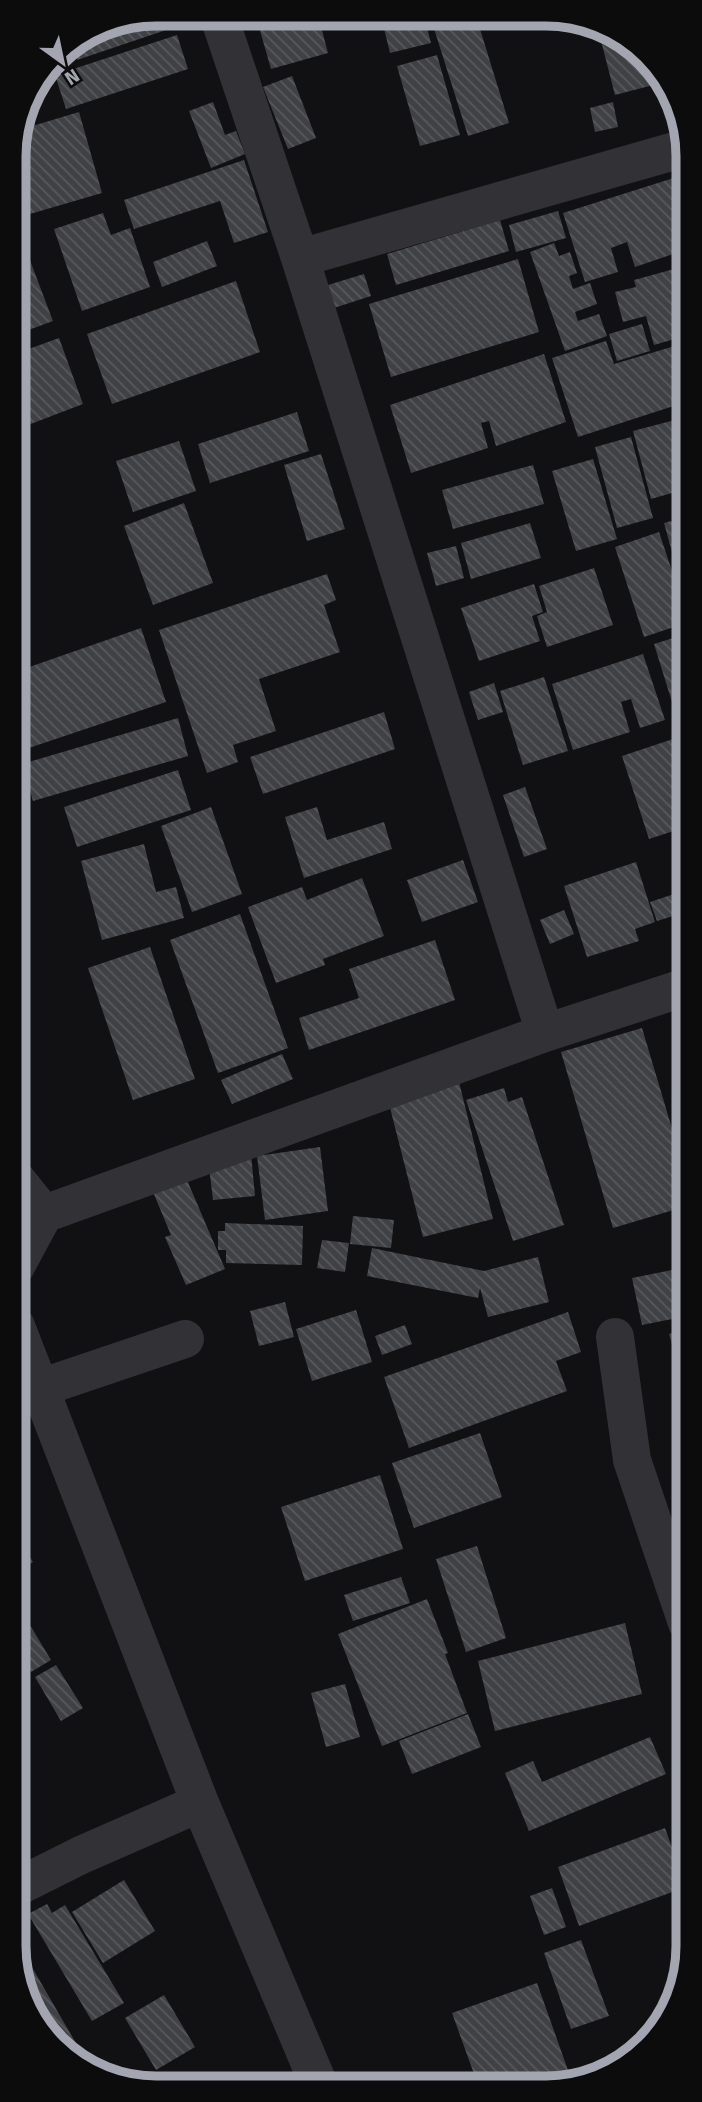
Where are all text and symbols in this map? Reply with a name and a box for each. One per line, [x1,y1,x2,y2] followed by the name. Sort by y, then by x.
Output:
[28,28,98,98] north arrow
[60,64,84,90] text: N

